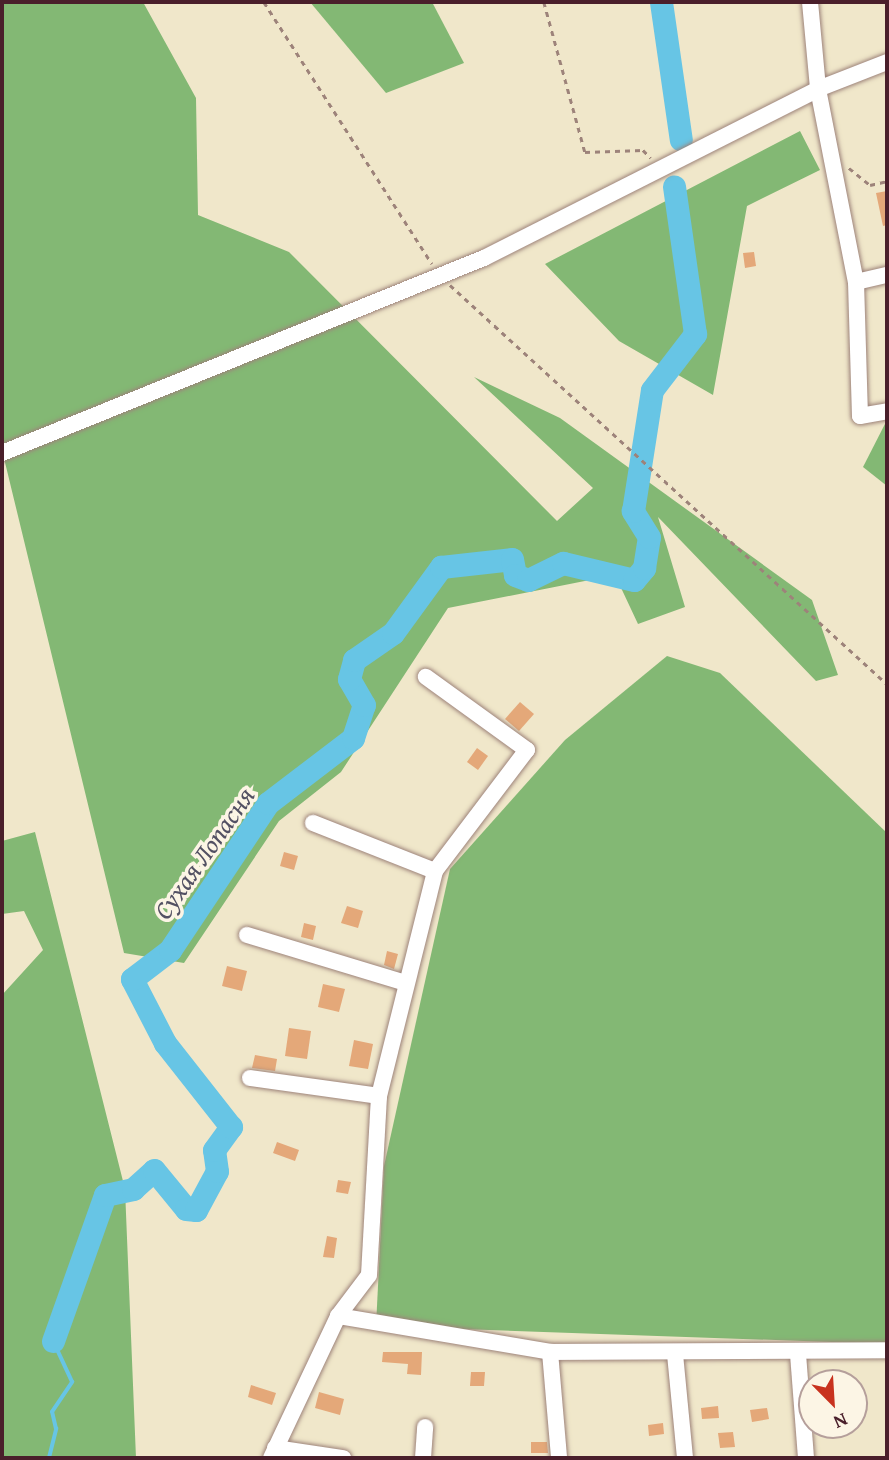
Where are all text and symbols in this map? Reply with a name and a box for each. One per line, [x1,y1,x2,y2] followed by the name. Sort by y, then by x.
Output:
[147,781,261,925] water label: Сухая Лопасня
[798,1369,868,1439] north arrow
[829,1406,852,1437] text: N

